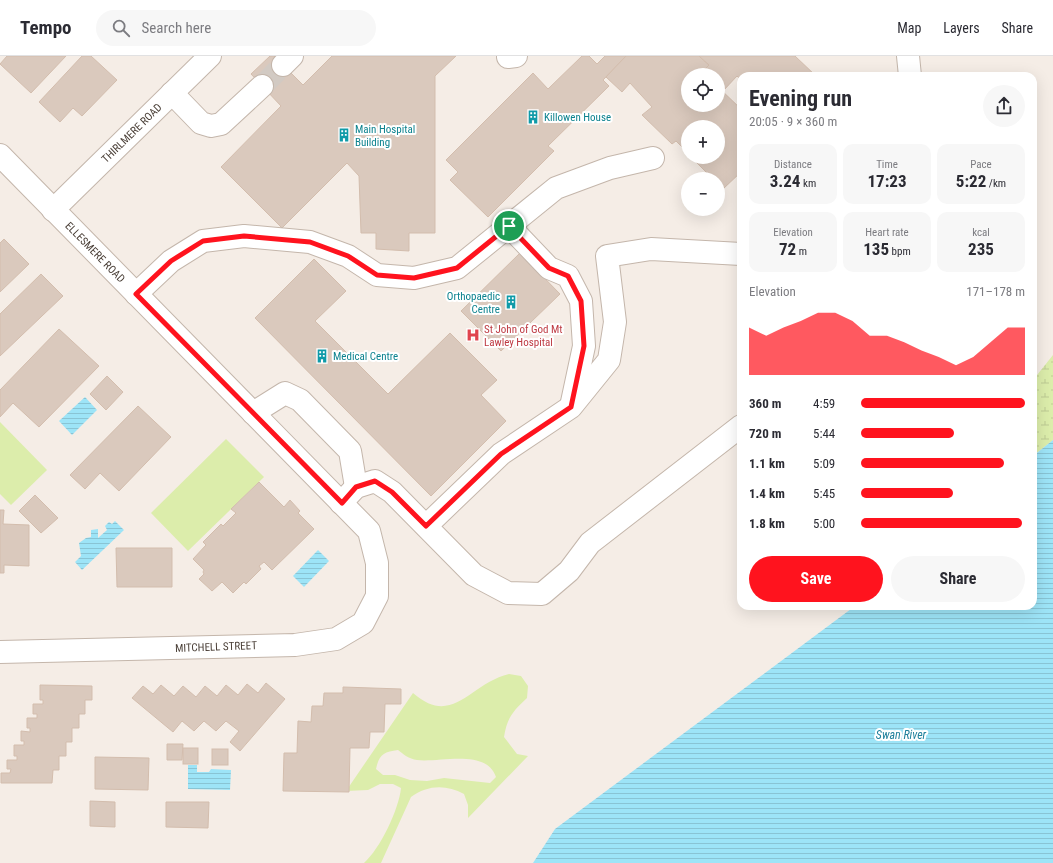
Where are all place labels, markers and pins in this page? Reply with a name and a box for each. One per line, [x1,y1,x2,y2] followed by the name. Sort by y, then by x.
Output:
[525,109,541,125] building icon: Killowen House
[544,111,611,124] place label: Killowen House
[355,123,415,149] place label: Main Hospital Building
[336,127,352,143] building icon: Main Hospital Building
[492,209,526,243] pin
[447,290,500,316] place label: Orthopaedic Centre
[503,294,519,310] building icon: Orthopaedic Centre
[484,323,563,349] place label: St John of God Mt Lawley Hospital
[465,327,481,343] hospital icon: St John of God Mt Lawley Hospital
[314,348,330,364] building icon: Medical Centre
[333,350,398,363] place label: Medical Centre

